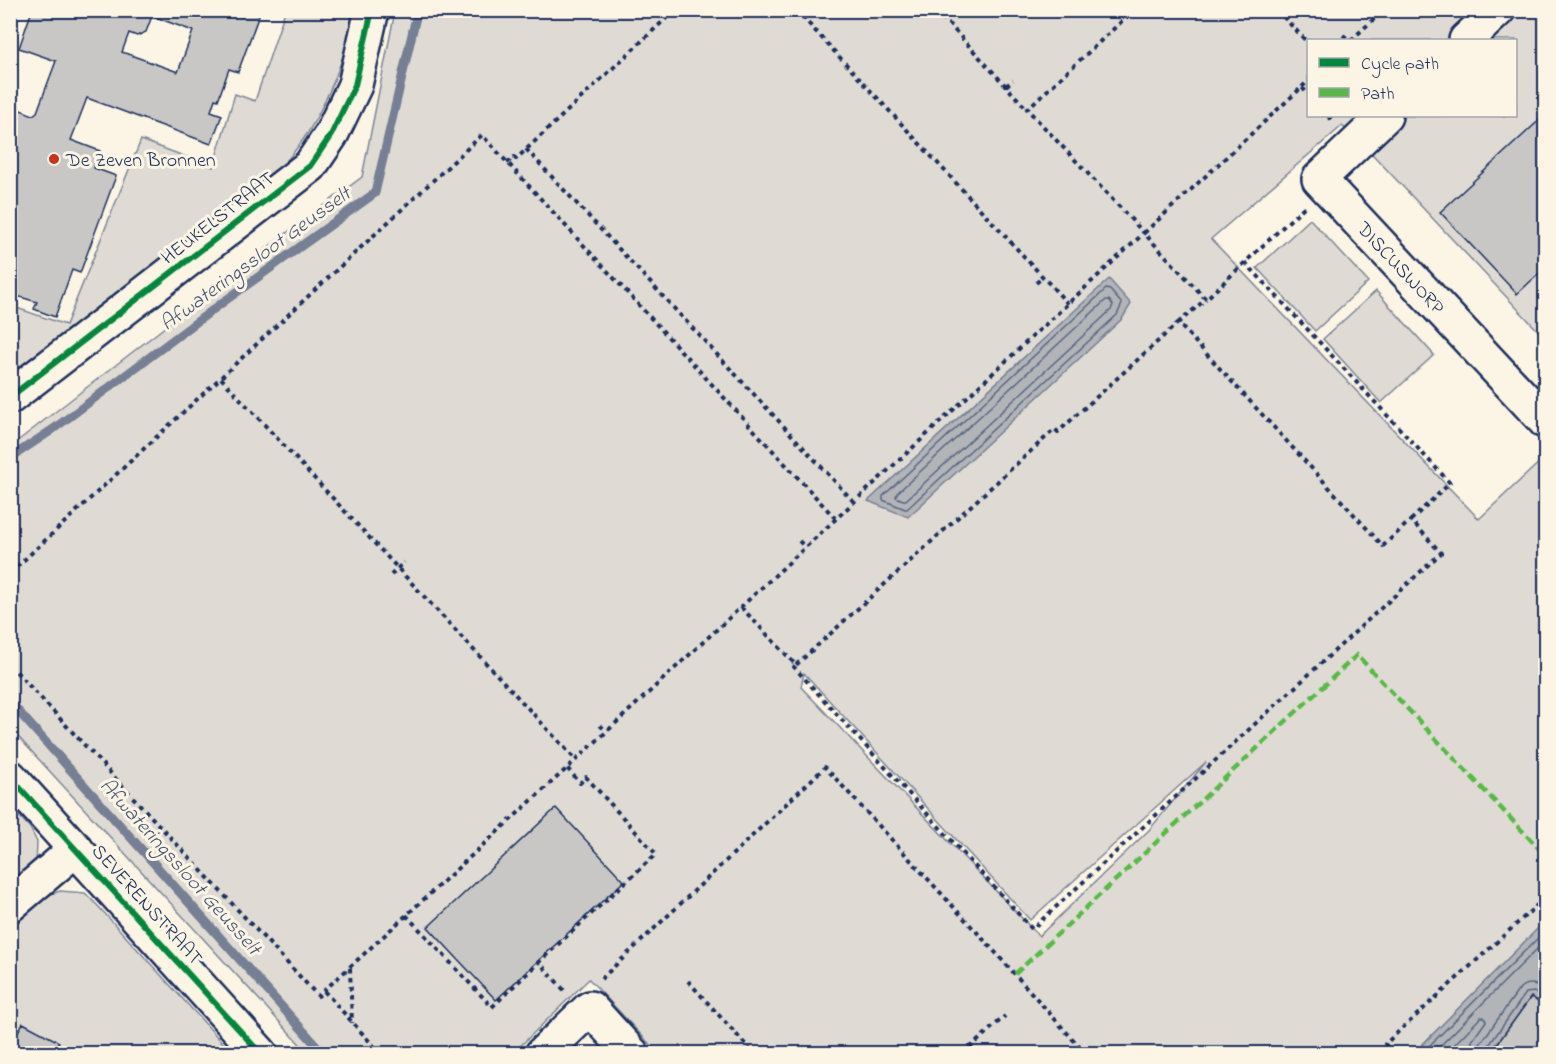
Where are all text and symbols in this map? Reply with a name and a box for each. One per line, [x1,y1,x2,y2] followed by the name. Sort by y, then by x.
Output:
[1307,39,1517,117] legend
[1361,52,1439,78] text: Cycle path
[1361,82,1395,108] text: Path
[65,147,216,176] place label: De Zeven Bronnen
[47,152,61,166] marker: De Zeven Bronnen
[156,165,281,273] street label: HEUKELSTRAAT
[155,179,360,340] water label: Afwateringssloot Geusselt
[1348,215,1451,322] street label: DISCUSWORP
[91,772,269,965] water label: Afwateringssloot Geusselt
[84,839,209,973] street label: SEVERENSTRAAT

